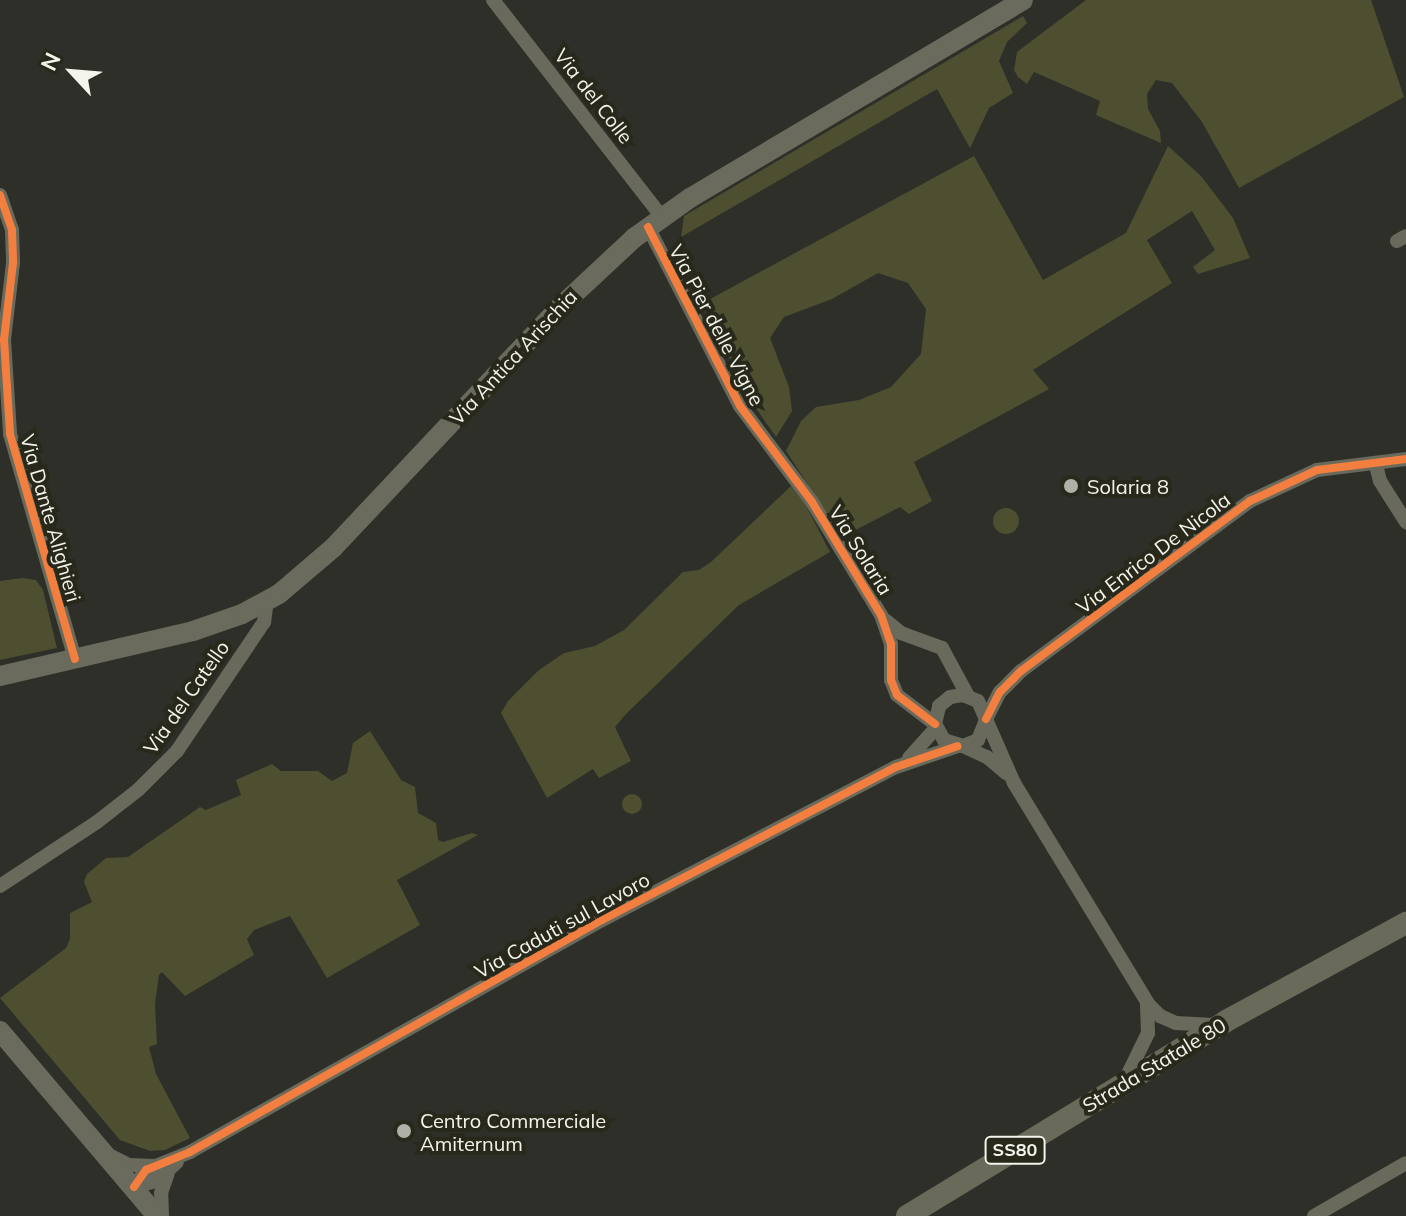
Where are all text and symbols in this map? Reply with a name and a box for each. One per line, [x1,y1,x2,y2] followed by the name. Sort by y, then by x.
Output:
[32,32,112,112] north arrow
[550,44,638,148] street label: Via del Colle
[34,48,67,75] text: N
[664,240,770,410] street label: Via Pier delle Vigne
[444,284,582,430] street label: Via Antica Arischia
[16,431,86,605] street label: Via Dante Alighieri
[1087,474,1169,498] place label: Solaria 8
[1062,477,1080,495] marker: Solaria 8
[1071,487,1235,619] street label: Via Enrico De Nicola
[824,501,898,599] street label: Via Solaria
[138,636,234,758] street label: Via del Catello
[470,867,654,983] street label: Via Caduti sul Lavoro
[1078,1013,1230,1117] street label: Strada Statale 80
[420,1108,606,1155] place label: Centro Commerciale Amiternum
[395,1122,413,1140] marker: Centro Commerciale Amiternum
[983,1136,1047,1164] road number: SS80

